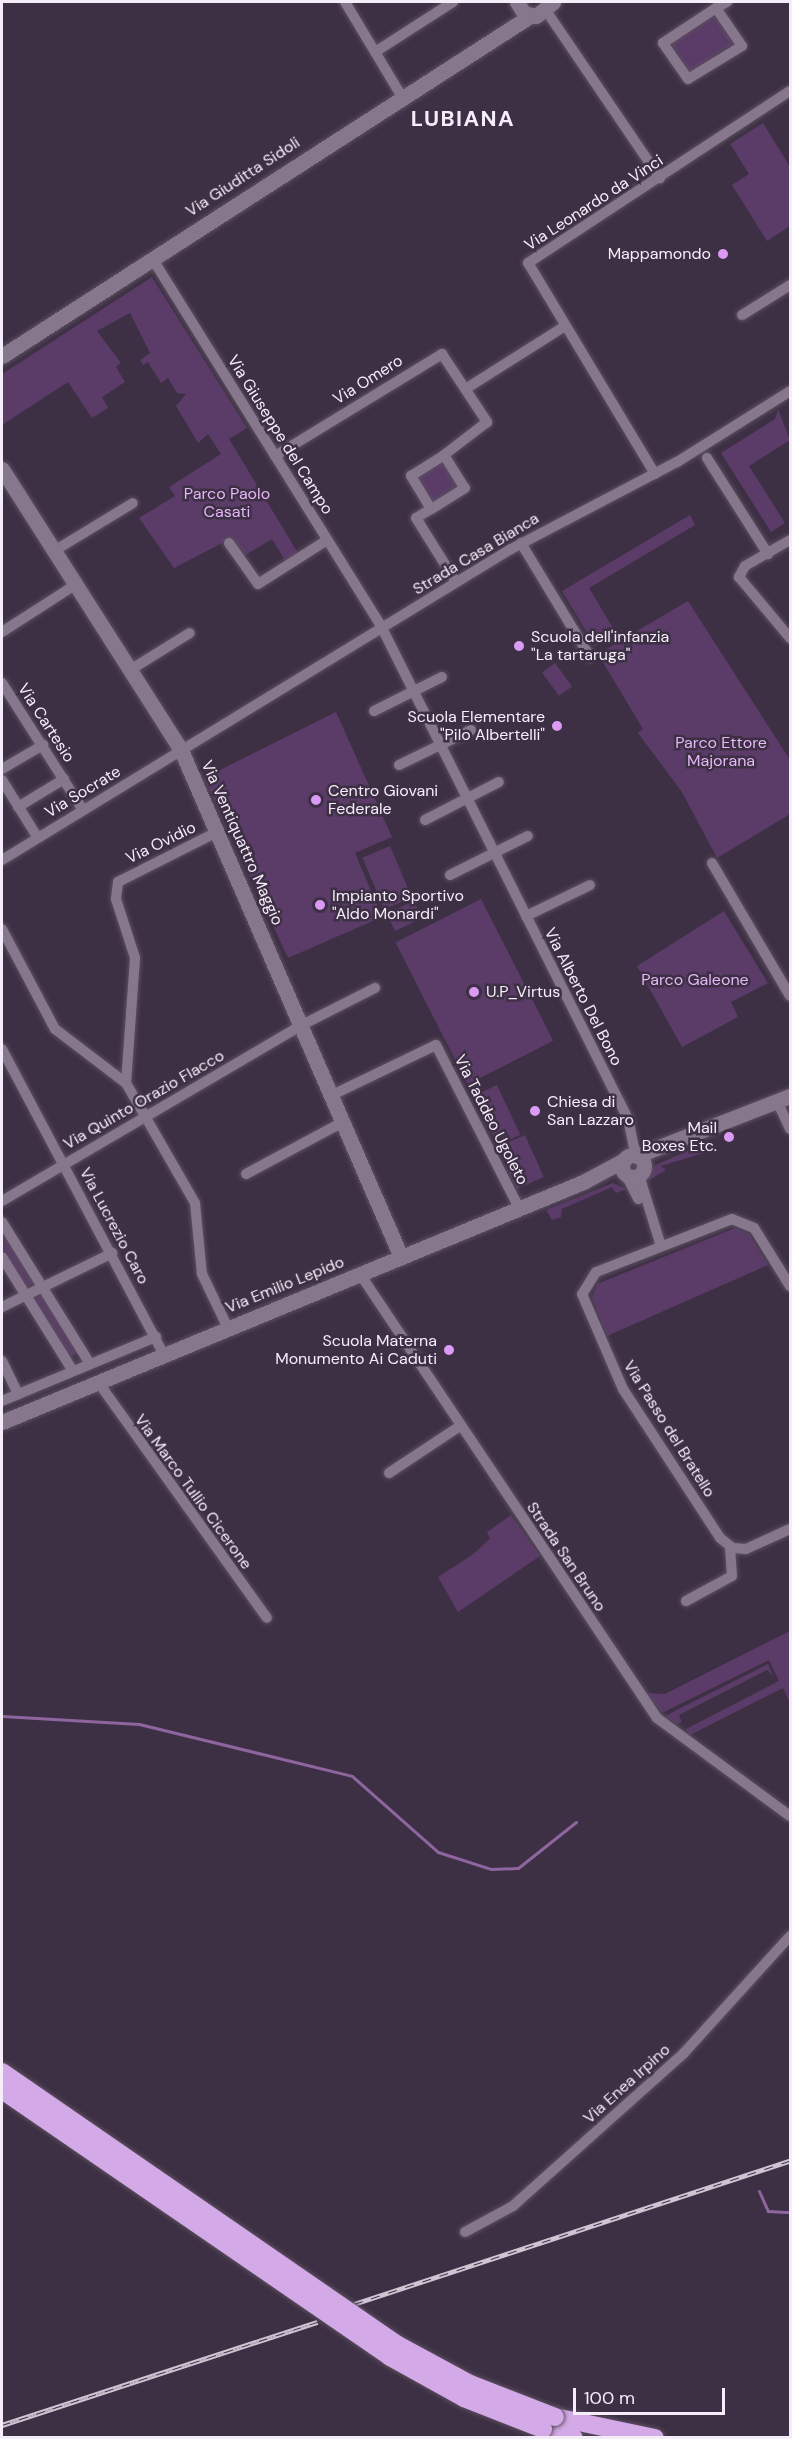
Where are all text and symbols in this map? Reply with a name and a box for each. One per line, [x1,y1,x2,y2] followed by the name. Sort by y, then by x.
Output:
[411,106,515,132] district label: LUBIANA
[182,133,304,221] street label: Via Giuditta Sidoli
[521,151,667,255] street label: Via Leonardo da Vinci
[608,244,711,264] place label: Mappamondo
[716,247,730,261] marker: Mappamondo
[330,351,406,409] street label: Via Omero
[223,352,337,518] street label: Via Giuseppe del Campo
[184,484,270,522] park label: Parco Paolo Casati
[410,509,542,599] street label: Strada Casa Bianca
[531,627,669,665] place label: Scuola dell'infanzia "La tartaruga"
[512,639,526,653] marker: Scuola dell'infanzia "La tartaruga"
[13,680,79,766] street label: Via Cartesio
[407,707,545,745] place label: Scuola Elementare "Pilo Albertelli"
[550,719,564,733] marker: Scuola Elementare "Pilo Albertelli"
[675,733,767,771] park label: Parco Ettore Majorana
[197,758,287,928] street label: Via Ventiquattro Maggio
[42,762,124,822] street label: Via Socrate
[328,781,438,819] place label: Centro Giovani Federale
[309,793,323,807] marker: Centro Giovani Federale
[123,818,199,868] street label: Via Ovidio
[332,886,464,924] place label: Impianto Sportivo "Aldo Monardi"
[313,898,327,912] marker: Impianto Sportivo "Aldo Monardi"
[540,925,626,1069] street label: Via Alberto Del Bono
[641,970,749,990] park label: Parco Galeone
[486,982,560,1002] place label: U.P_Virtus
[467,985,481,999] marker: U.P_Virtus
[60,1046,228,1154] street label: Via Quinto Orazio Flacco
[450,1052,532,1188] street label: Via Taddeo Ugoleto
[547,1092,634,1130] place label: Chiesa di San Lazzaro
[528,1104,542,1118] marker: Chiesa di San Lazzaro
[642,1118,717,1156] place label: Mail Boxes Etc.
[722,1130,736,1144] marker: Mail Boxes Etc.
[75,1164,153,1288] street label: Via Lucrezio Caro
[223,1252,347,1318] street label: Via Emilio Lepido
[275,1331,437,1369] place label: Scuola Materna Monumento Ai Caduti
[442,1343,456,1357] marker: Scuola Materna Monumento Ai Caduti
[619,1357,719,1501] street label: Via Passo del Bratello
[130,1411,256,1573] street label: Via Marco Tullio Cicerone
[522,1499,610,1615] street label: Strada San Bruno
[580,2040,674,2128] street label: Via Enea Irpino
[576,2376,728,2414] scale bar
[584,2386,635,2410] text: 100 m

